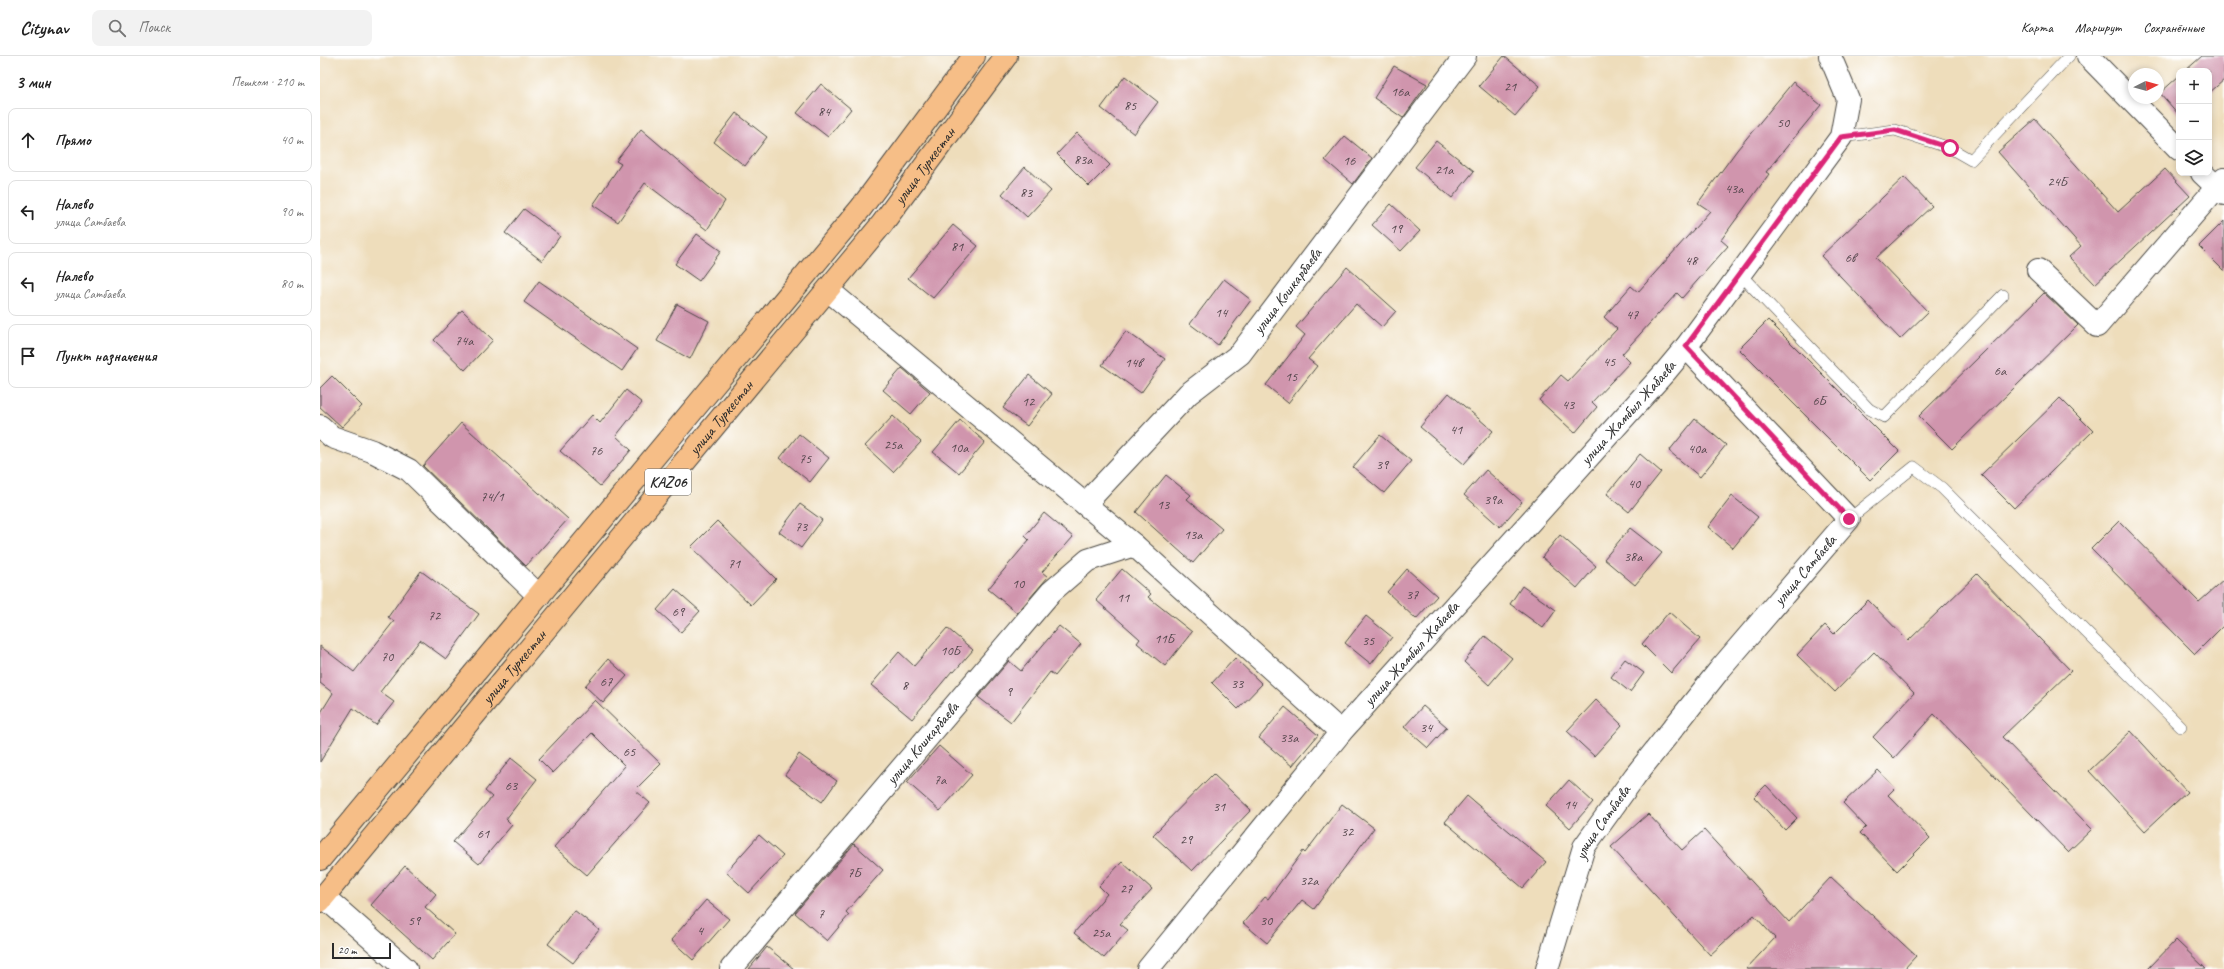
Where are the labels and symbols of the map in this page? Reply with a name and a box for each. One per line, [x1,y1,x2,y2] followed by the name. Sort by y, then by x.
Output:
[2128,68,2164,104] north arrow
[1504,78,1517,95] house number: 21
[1391,83,1410,100] house number: 16а
[1124,97,1137,114] house number: 85
[818,103,832,120] house number: 84
[1777,114,1791,131] house number: 50
[889,122,961,209] street label: улица Туркестан
[1941,139,1959,157] route start
[1074,151,1093,168] house number: 83а
[1343,152,1356,169] house number: 16
[1435,161,1454,178] house number: 21а
[2047,173,2070,190] house number: 24Б
[1725,180,1744,197] house number: 43а
[1020,184,1034,201] house number: 83
[1390,220,1404,237] house number: 19
[951,238,964,255] house number: 81
[1248,243,1327,339] street label: улица Кошкарбаева
[1845,249,1859,266] house number: 6в
[1685,252,1699,269] house number: 48
[1215,304,1229,321] house number: 14
[1626,306,1639,323] house number: 47
[455,332,474,349] house number: 74а
[1603,353,1616,370] house number: 45
[1125,354,1145,371] house number: 14в
[1575,356,1681,470] street label: улица Жамбыл Жабаева
[1994,362,2007,379] house number: 6а
[1285,368,1298,385] house number: 15
[684,375,759,460] street label: улица Туркестан
[1812,392,1829,409] house number: 6Б
[1022,393,1036,410] house number: 12
[1562,396,1576,413] house number: 43
[1450,421,1463,438] house number: 41
[884,436,903,453] house number: 25а
[950,439,969,456] house number: 10а
[1688,440,1707,457] house number: 40а
[590,442,603,459] house number: 76
[799,450,812,467] house number: 75
[1376,456,1390,473] house number: 39
[645,469,691,495] road number: KАZ06
[1628,475,1642,492] house number: 40
[480,488,504,505] house number: 74/1
[1484,491,1503,508] house number: 39а
[1157,496,1171,513] house number: 13
[1840,510,1858,528] route end
[795,518,809,535] house number: 73
[1184,526,1203,543] house number: 13а
[1769,530,1842,610] street label: улица Сатбаева
[1624,548,1643,565] house number: 38а
[728,555,741,572] house number: 71
[1012,575,1026,592] house number: 10
[1406,586,1419,603] house number: 37
[1117,589,1130,606] house number: 11
[1359,597,1464,711] street label: улица Жамбыл Жабаева
[672,603,686,620] house number: 69
[428,607,442,624] house number: 72
[477,625,552,709] street label: улица Туркестан
[1154,630,1177,647] house number: 11Б
[1362,632,1375,649] house number: 35
[940,642,963,659] house number: 10Б
[381,648,395,665] house number: 70
[600,673,613,690] house number: 67
[1231,675,1245,692] house number: 33
[902,677,910,694] house number: 8
[1006,683,1014,700] house number: 9
[881,697,964,790] street label: улица Кошкарбаева
[1420,719,1434,736] house number: 34
[1280,729,1299,746] house number: 33а
[623,743,636,760] house number: 65
[934,771,947,788] house number: 7а
[505,777,519,794] house number: 63
[1570,780,1636,863] street label: улица Сатбаева
[1564,796,1578,813] house number: 14
[1213,798,1226,815] house number: 31
[1341,823,1355,840] house number: 32
[477,825,490,842] house number: 61
[1180,831,1194,848] house number: 29
[847,864,864,881] house number: 7Б
[1300,872,1319,889] house number: 32а
[1120,880,1133,897] house number: 27
[818,905,825,922] house number: 7
[408,912,422,929] house number: 59
[1260,912,1274,929] house number: 30
[697,922,705,939] house number: 4
[1092,924,1111,941] house number: 25а
[332,941,391,960] scale bar

